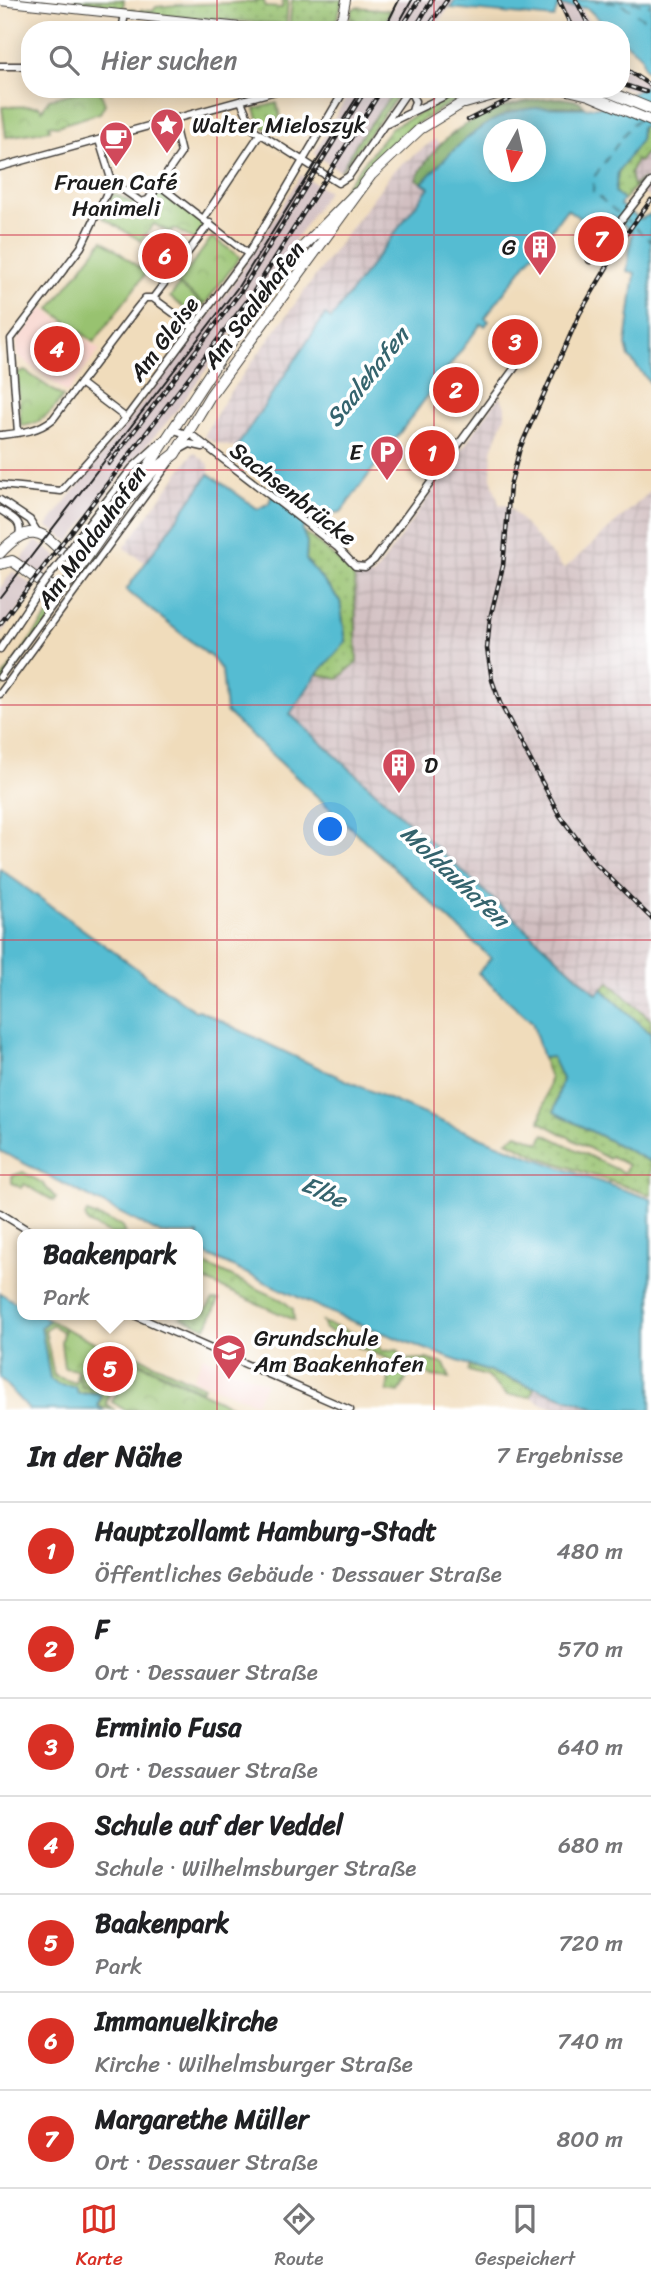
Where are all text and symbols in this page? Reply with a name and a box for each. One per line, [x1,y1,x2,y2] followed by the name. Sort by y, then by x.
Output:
[21,21,630,98] search box
[101,37,237,83] text: Hier suchen
[45,41,83,79] icon: search
[192,105,366,146] place label: Walter Mieloszyk
[148,106,186,155] place icon: Walter Mieloszyk
[97,119,135,168] cafe icon: Frauen Café Hanimeli
[483,119,546,182] north arrow
[54,162,178,229] place label: Frauen Café Hanimeli
[578,213,624,265] pin: 7
[502,227,517,268] place label: G
[521,228,559,277] building icon: G
[142,230,188,282] pin: 6
[191,232,316,379] street label: Am Saalehafen
[117,287,210,391] street label: Am Gleise
[314,315,422,436] water label: Saalehafen
[492,316,538,368] pin: 3
[34,323,80,375] pin: 4
[433,364,479,416] pin: 2
[409,427,455,479] pin: 1
[220,431,366,557] street label: Sachsenbrücke
[349,432,363,473] place label: E
[368,433,406,482] parking icon: E
[25,456,159,618] street label: Am Moldauhafen
[424,745,438,786] place label: D
[380,746,418,795] building icon: D
[313,812,347,846] your location
[391,814,522,940] water label: Moldauhafen
[295,1164,356,1221] water label: Elbe
[17,1229,203,1320] popup
[43,1231,177,1277] text: Baakenpark
[43,1277,90,1318] text: Park
[253,1318,425,1385] place label: Grundschule Am Baakenhafen
[210,1332,248,1381] school or university icon: Grundschule Am Baakenhafen
[87,1343,133,1395] pin: 5
[28,1429,182,1483] text: In der Nähe
[496,1435,623,1476] text: 7 Ergebnisse
[95,1508,437,1554] text: Hauptzollamt Hamburg-Stadt
[46,1531,56,1572] text: 1
[557,1531,623,1572] text: 480 m
[95,1554,502,1595] text: Öffentliches Gebäude · Dessauer Straße
[95,1606,109,1652] text: F
[44,1629,58,1670] text: 2
[558,1629,623,1670] text: 570 m
[95,1652,318,1693] text: Ort · Dessauer Straße
[95,1704,241,1750] text: Erminio Fusa
[45,1727,57,1768] text: 3
[557,1727,623,1768] text: 640 m
[95,1750,318,1791] text: Ort · Dessauer Straße
[95,1802,343,1848] text: Schule auf der Veddel
[44,1825,58,1866] text: 4
[558,1825,623,1866] text: 680 m
[95,1848,416,1889] text: Schule · Wilhelmsburger Straße
[95,1900,229,1946] text: Baakenpark
[44,1923,58,1964] text: 5
[558,1923,623,1964] text: 720 m
[95,1946,142,1987] text: Park
[95,1998,278,2044] text: Immanuelkirche
[44,2021,58,2062] text: 6
[557,2021,623,2062] text: 740 m
[95,2044,413,2085] text: Kirche · Wilhelmsburger Straße
[95,2096,308,2142] text: Margarethe Müller
[44,2119,58,2160] text: 7
[556,2119,623,2160] text: 800 m
[95,2142,318,2183] text: Ort · Dessauer Straße
[76,2200,123,2275] tab: Karte
[275,2200,323,2275] tab: Route
[475,2200,575,2275] tab: Gespeichert

